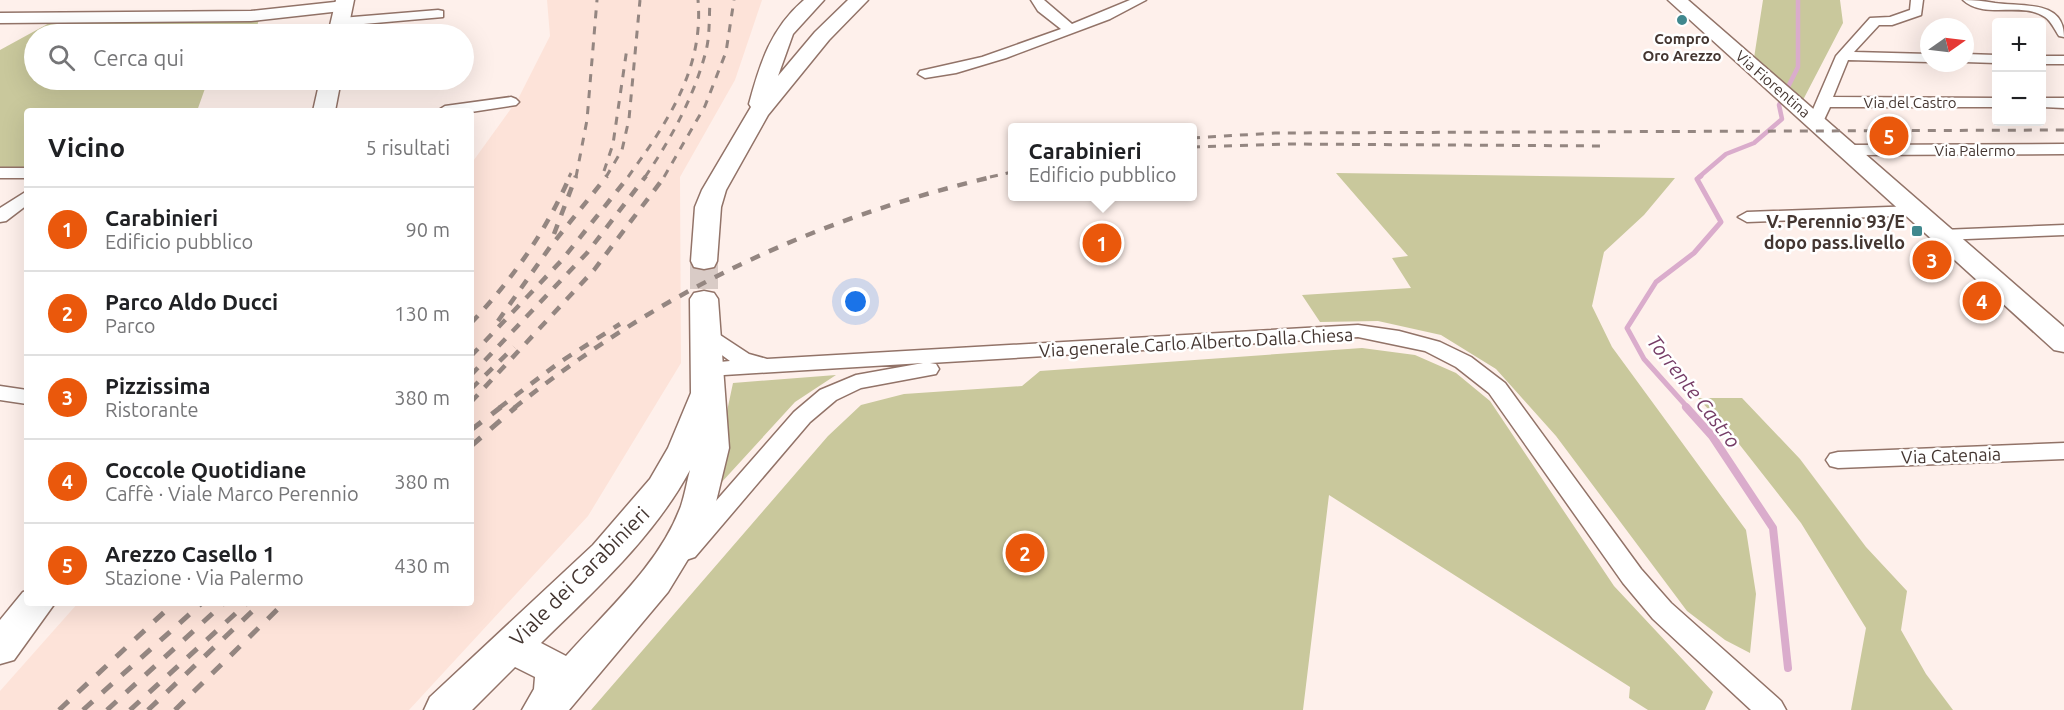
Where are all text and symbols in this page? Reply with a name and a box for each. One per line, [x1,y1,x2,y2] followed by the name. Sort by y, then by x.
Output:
[1675,13,1689,27] marker: Compro Oro Arezzo
[1920,18,1974,72] north arrow
[1992,18,2046,126] map controls
[1992,18,2046,72] button: +
[24,24,474,90] search box
[1642,30,1722,64] place label: Compro Oro Arezzo
[45,41,78,74] icon: search
[93,45,184,70] text: Cerca qui
[1732,47,1814,121] street label: Via Fiorentina
[1992,72,2046,126] button: −
[1864,94,1957,111] street label: Via del Castro
[1870,114,1908,158] pin: 5
[1008,123,1197,201] popup
[48,133,125,162] text: Vicino
[366,136,450,159] text: 5 risultati
[1028,138,1142,163] text: Carabinieri
[1935,142,2015,159] street label: Via Palermo
[1028,163,1177,186] text: Edificio pubblico
[105,205,218,230] text: Carabinieri
[1764,211,1905,252] place label: V. Perennio 93/E dopo pass.livello
[62,218,73,241] text: 1
[406,218,450,241] text: 90 m
[1082,220,1122,266] pin: 1
[1910,224,1924,238] marker: V. Perennio 93/E dopo pass.livello
[105,230,253,253] text: Edificio pubblico
[1912,238,1952,282] pin: 3
[1962,278,2002,324] pin: 4
[841,287,870,316] your location
[105,289,278,314] text: Parco Aldo Ducci
[62,302,73,325] text: 2
[394,302,450,325] text: 130 m
[105,314,156,337] text: Parco
[1038,324,1354,360] street label: Via generale Carlo Alberto Dalla Chiesa
[1643,330,1745,452] water label: Torrente Castro
[105,373,211,398] text: Pizzissima
[62,386,73,409] text: 3
[394,386,450,409] text: 380 m
[105,398,199,421] text: Ristorante
[1901,443,2001,467] street label: Via Catenaia
[105,457,306,482] text: Coccole Quotidiane
[62,470,73,493] text: 4
[394,470,450,493] text: 380 m
[105,482,359,505] text: Caffè · Viale Marco Perennio
[504,501,654,651] street label: Viale dei Carabinieri
[1006,530,1044,576] pin: 2
[105,541,275,566] text: Arezzo Casello 1
[62,554,73,577] text: 5
[394,554,450,577] text: 430 m
[105,566,304,589] text: Stazione · Via Palermo

